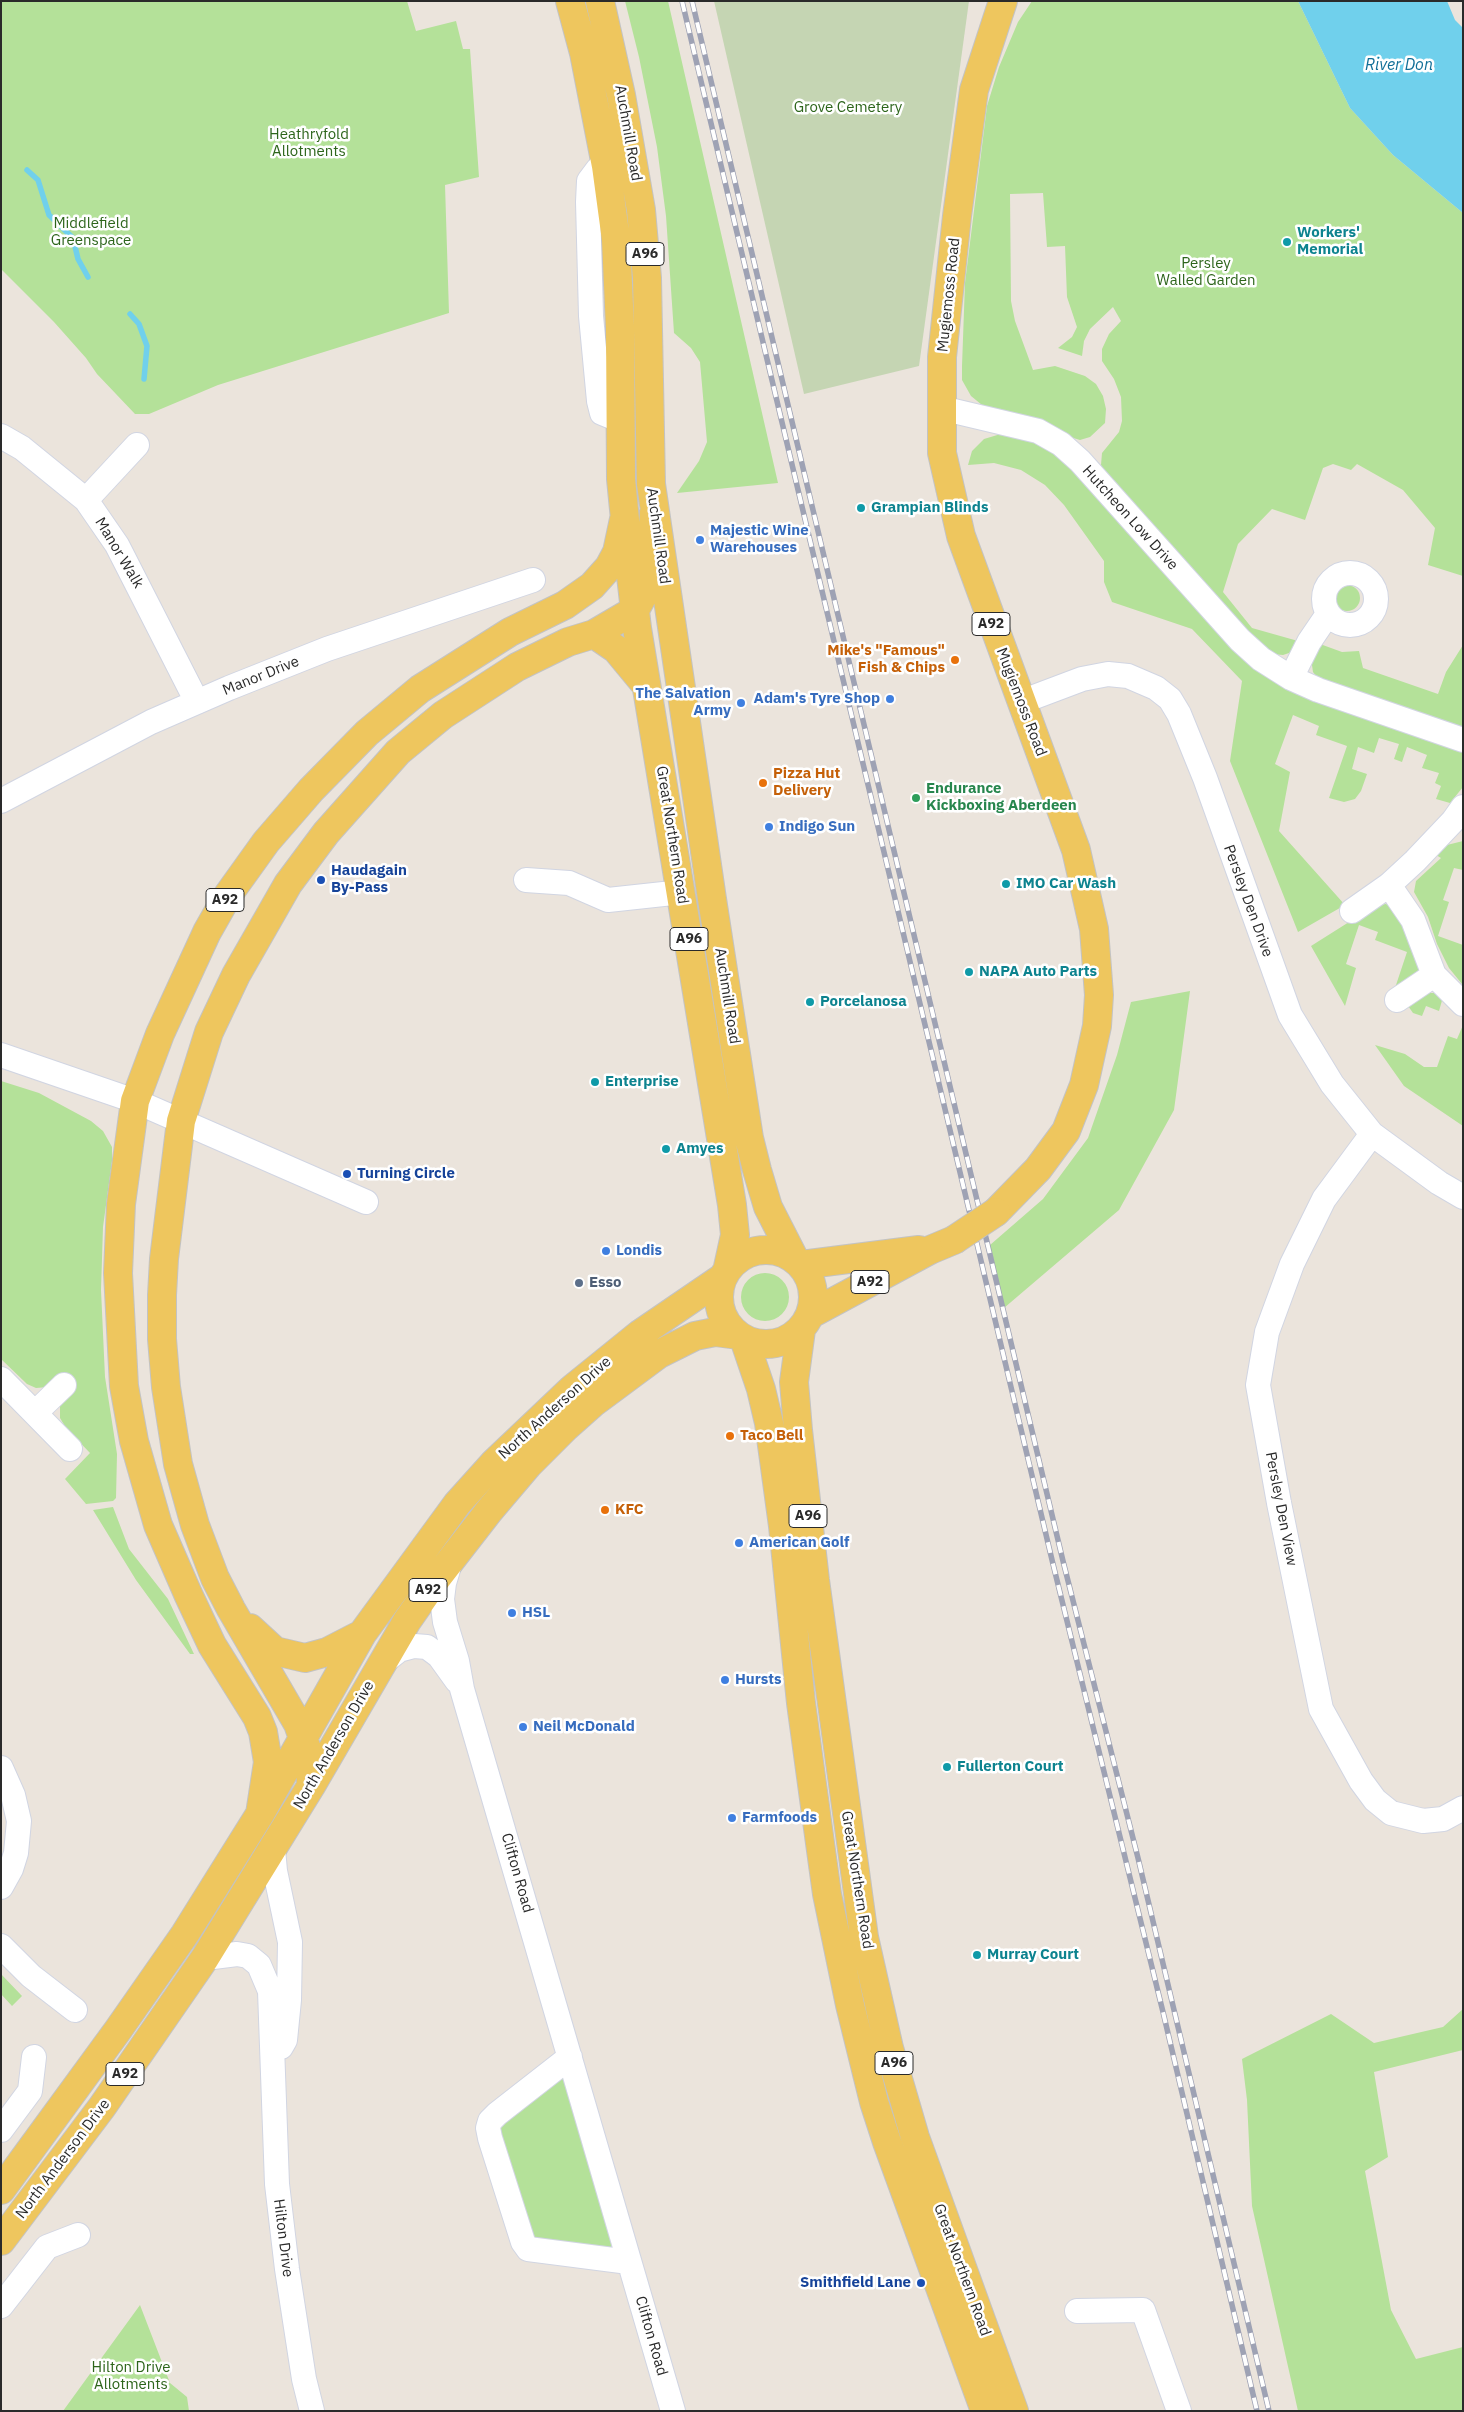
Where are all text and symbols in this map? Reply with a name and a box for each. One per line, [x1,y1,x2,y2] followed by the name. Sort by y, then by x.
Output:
[1365,55,1433,75] water label: River Don
[611,84,645,182] street label: Auchmill Road
[794,99,902,117] park label: Grove Cemetery
[269,126,349,161] park label: Heathryfold Allotments
[51,215,131,250] park label: Middlefield Greenspace
[1297,224,1363,259] place label: Workers' Memorial
[1281,236,1293,248] marker: Workers' Memorial
[934,237,964,353] street label: Mugiemoss Road
[626,242,664,266] road number: A96
[1156,255,1256,290] park label: Persley Walled Garden
[1078,462,1182,574] street label: Hutcheon Low Drive
[642,487,674,585] street label: Auchmill Road
[871,499,988,517] place label: Grampian Blinds
[855,502,867,514] marker: Grampian Blinds
[91,514,147,592] street label: Manor Walk
[710,522,809,557] place label: Majestic Wine Warehouses
[694,534,706,546] marker: Majestic Wine Warehouses
[972,612,1010,636] road number: A92
[827,642,945,677] place label: Mike's "Famous" Fish & Chips
[992,645,1050,759] street label: Mugiemoss Road
[220,652,302,700] street label: Manor Drive
[949,654,961,666] marker: Mike's "Famous" Fish & Chips
[635,685,731,720] place label: The Salvation Army
[754,690,880,708] place label: Adam's Tyre Shop
[884,693,896,705] marker: Adam's Tyre Shop
[735,697,747,709] marker: The Salvation Army
[652,765,692,905] street label: Great Northern Road
[773,765,840,800] place label: Pizza Hut Delivery
[757,777,769,789] marker: Pizza Hut Delivery
[926,780,1077,815] place label: Endurance Kickboxing Aberdeen
[910,792,922,804] marker: Endurance Kickboxing Aberdeen
[779,818,855,836] place label: Indigo Sun
[763,821,775,833] marker: Indigo Sun
[1219,842,1277,960] street label: Persley Den Drive
[331,862,407,897] place label: Haudagain By-Pass
[315,874,327,886] marker: Haudagain By-Pass
[1016,875,1116,893] place label: IMO Car Wash
[1000,878,1012,890] marker: IMO Car Wash
[206,888,244,912] road number: A92
[670,928,708,951] road number: A96
[711,947,743,1045] street label: Auchmill Road
[979,963,1097,981] place label: NAPA Auto Parts
[963,966,975,978] marker: NAPA Auto Parts
[820,993,907,1011] place label: Porcelanosa
[804,996,816,1008] marker: Porcelanosa
[605,1073,679,1091] place label: Enterprise
[589,1076,601,1088] marker: Enterprise
[676,1140,723,1158] place label: Amyes
[660,1143,672,1155] marker: Amyes
[357,1165,455,1183] place label: Turning Circle
[341,1168,353,1180] marker: Turning Circle
[616,1242,662,1260] place label: Londis
[600,1245,612,1257] marker: Londis
[851,1270,889,1294] road number: A92
[589,1274,622,1292] place label: Esso
[573,1277,585,1289] marker: Esso
[495,1353,615,1463] street label: North Anderson Drive
[740,1427,803,1445] place label: Taco Bell
[724,1430,736,1442] marker: Taco Bell
[1261,1450,1301,1568] street label: Persley Den View
[615,1501,644,1519] place label: KFC
[599,1504,611,1516] marker: KFC
[789,1504,827,1528] road number: A96
[749,1534,849,1552] place label: American Golf
[733,1537,745,1549] marker: American Golf
[409,1578,447,1602] road number: A92
[522,1604,550,1622] place label: HSL
[506,1607,518,1619] marker: HSL
[735,1671,782,1689] place label: Hursts
[719,1674,731,1686] marker: Hursts
[290,1678,378,1812] street label: North Anderson Drive
[533,1718,635,1736] place label: Neil McDonald
[517,1721,529,1733] marker: Neil McDonald
[957,1758,1064,1776] place label: Fullerton Court
[941,1761,953,1773] marker: Fullerton Court
[742,1809,817,1827] place label: Farmfoods
[837,1810,877,1950] street label: Great Northern Road
[726,1812,738,1824] marker: Farmfoods
[497,1831,537,1915] street label: Clifton Road
[987,1946,1079,1964] place label: Murray Court
[971,1949,983,1961] marker: Murray Court
[875,2052,913,2074] road number: A96
[106,2062,144,2086] road number: A92
[12,2096,114,2222] street label: North Anderson Drive
[269,2198,297,2278] street label: Hilton Drive
[930,2201,994,2339] street label: Great Northern Road
[800,2274,911,2292] place label: Smithfield Lane
[915,2277,927,2289] marker: Smithfield Lane
[631,2294,671,2378] street label: Clifton Road
[92,2359,170,2394] park label: Hilton Drive Allotments

